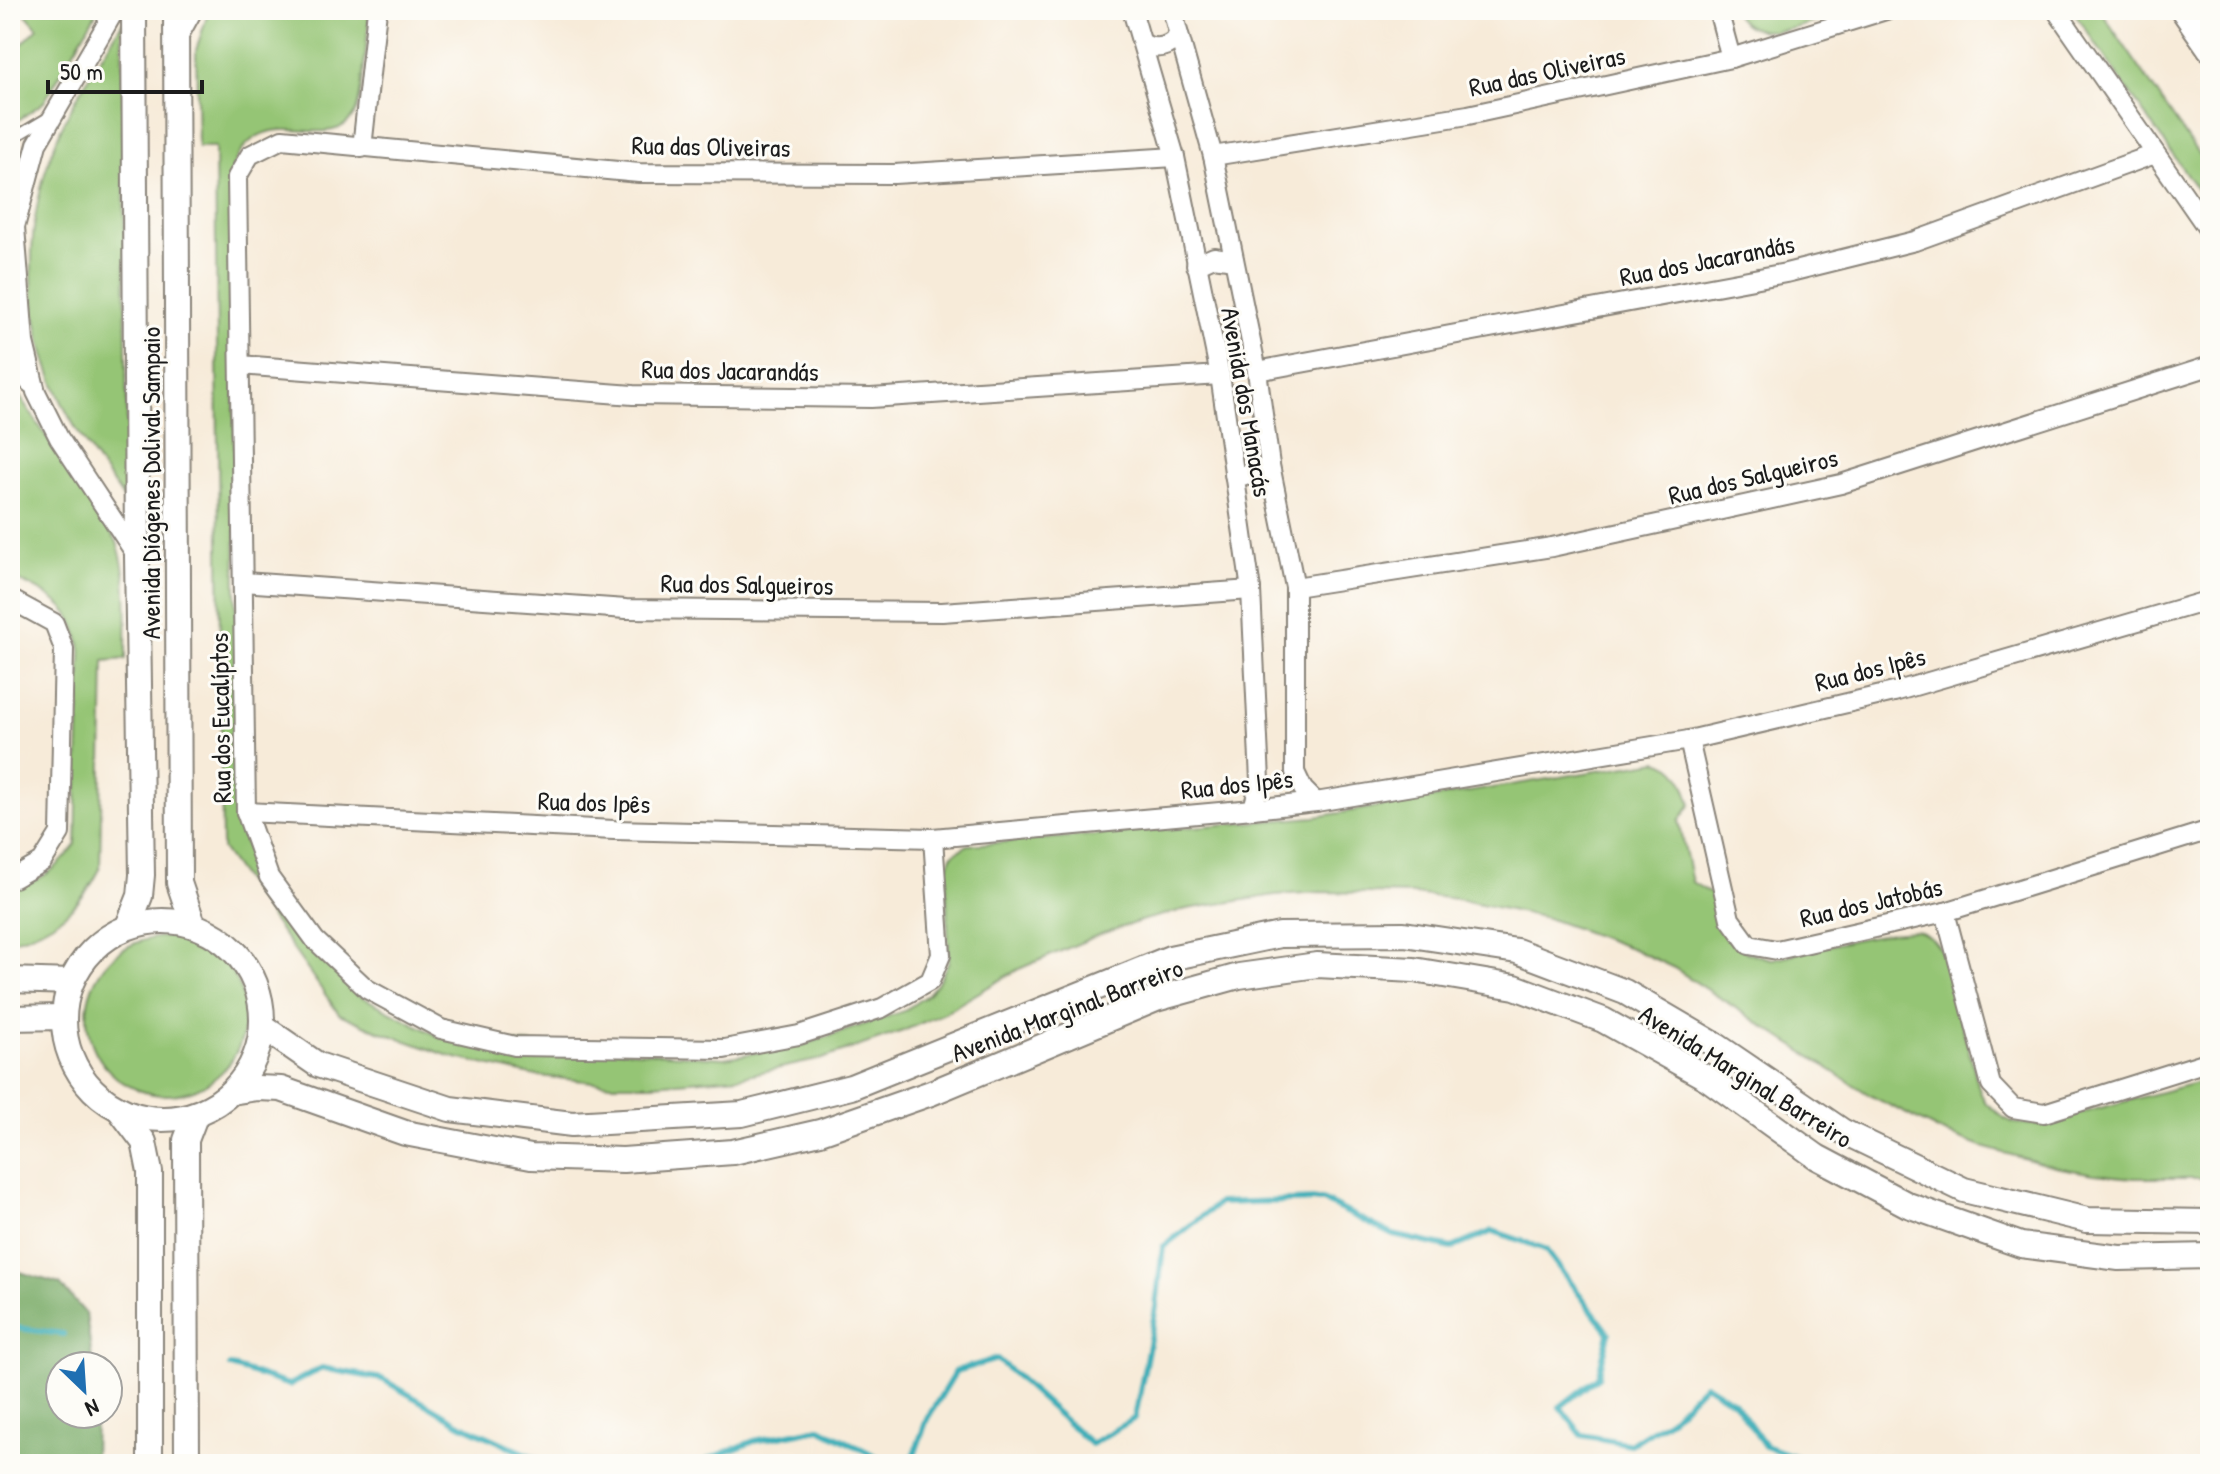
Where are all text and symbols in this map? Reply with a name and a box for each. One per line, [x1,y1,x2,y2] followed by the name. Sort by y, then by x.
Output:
[1466,37,1628,105] street label: Rua das Oliveiras
[48,44,202,94] scale bar
[60,55,103,87] text: 50 m
[631,127,791,165] street label: Rua das Oliveiras
[1617,226,1797,294] street label: Rua dos Jacarandás
[1213,304,1281,500] street label: Avenida dos Manacás
[133,327,168,639] street label: Avenida Diógenes Dolival Sampaio
[641,351,819,389] street label: Rua dos Jacarandás
[1665,440,1841,512] street label: Rua dos Salgueiros
[660,565,834,603] street label: Rua dos Salgueiros
[201,632,239,804] street label: Rua dos Eucalíptos
[1811,638,1929,700] street label: Rua dos Ipês
[1179,761,1295,807] street label: Rua dos Ipês
[537,783,651,821] street label: Rua dos Ipês
[1796,869,1946,935] street label: Rua dos Jatobás
[946,950,1188,1070] street label: Avenida Marginal Barreiro
[1633,996,1859,1156] street label: Avenida Marginal Barreiro
[44,1350,124,1430] north arrow
[81,1392,104,1424] text: N

